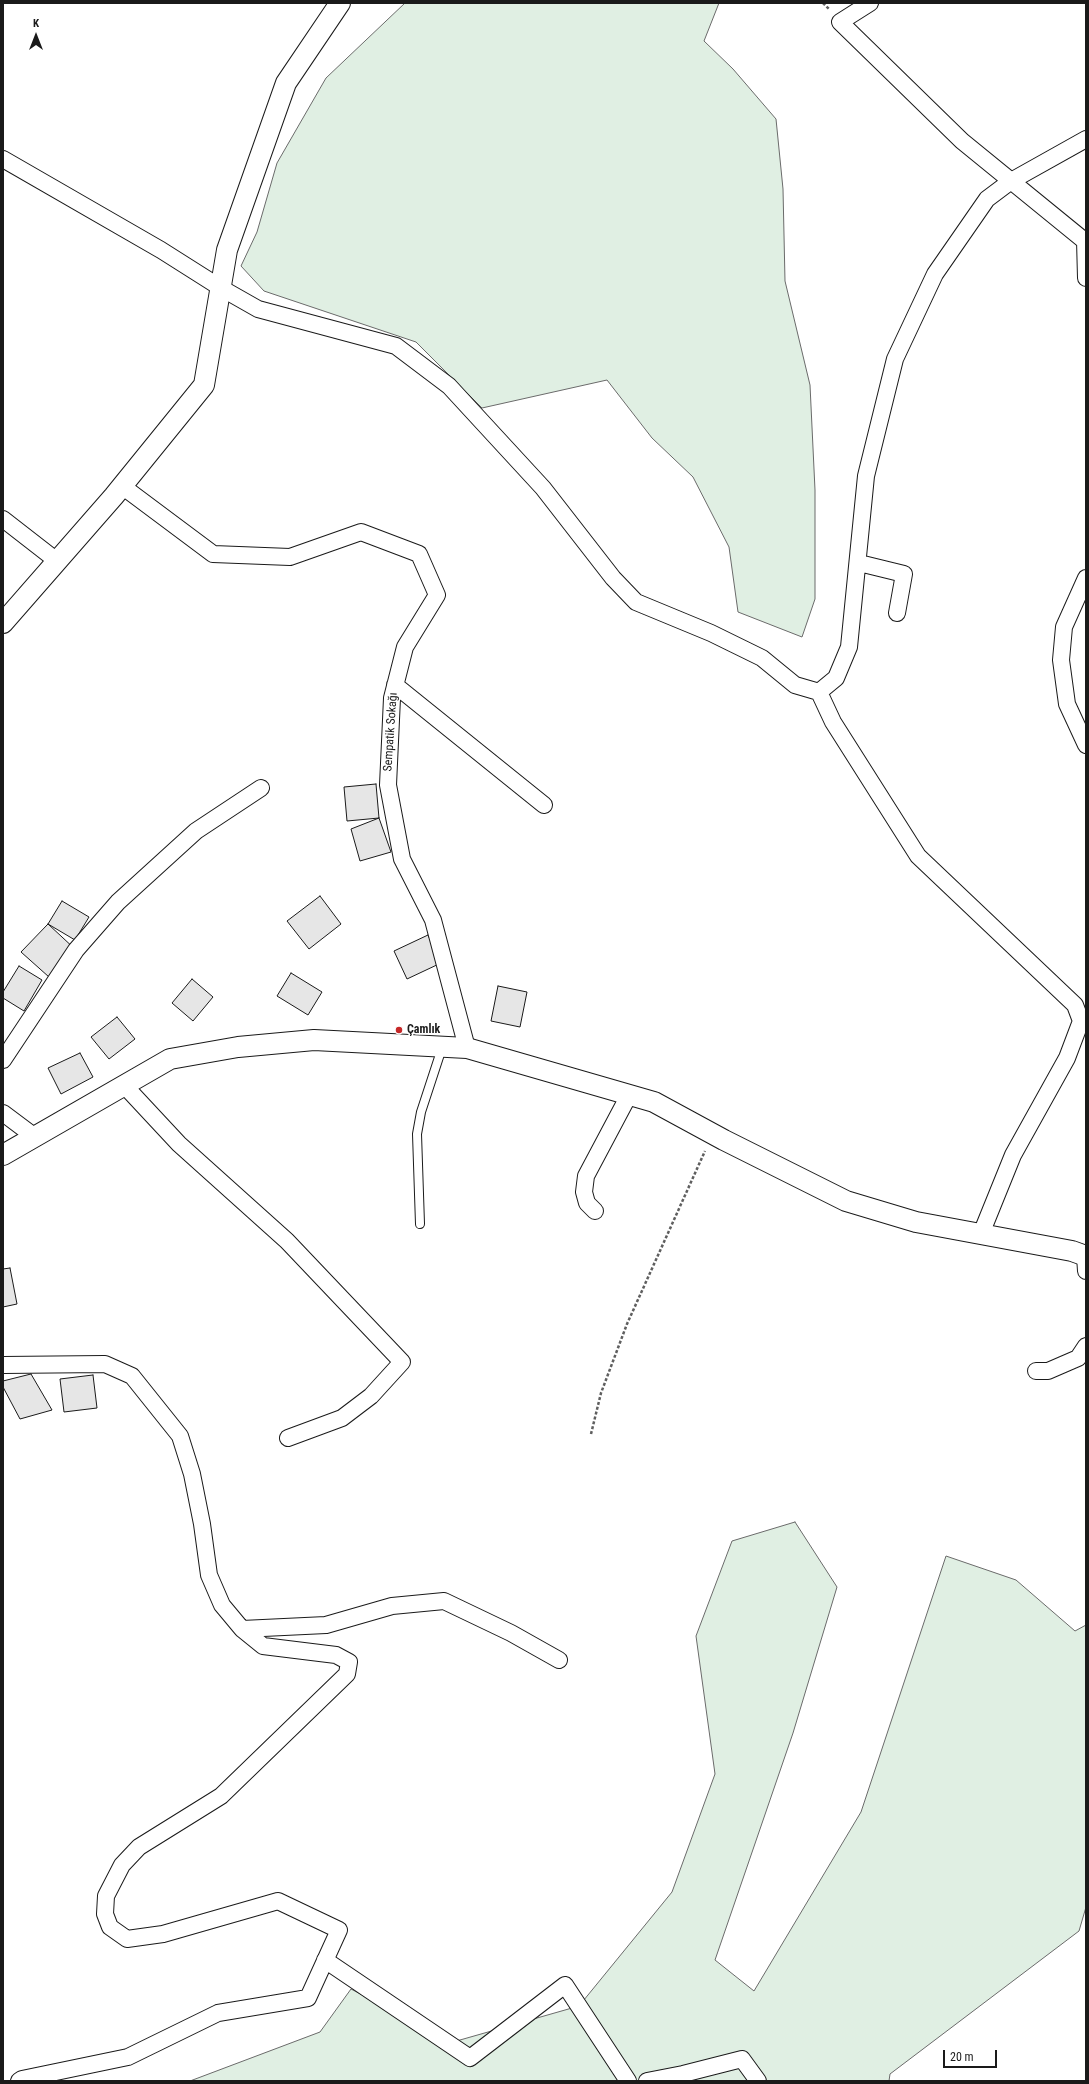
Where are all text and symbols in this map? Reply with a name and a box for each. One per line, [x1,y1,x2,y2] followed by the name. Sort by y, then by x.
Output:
[16,16,56,56] north arrow
[33,17,39,30] text: K
[381,692,401,772] street label: Sempatik Sokağı
[407,1023,440,1037] place label: Çamlık
[394,1025,404,1035] marker: Çamlık
[945,2042,999,2068] scale bar
[950,2050,974,2064] text: 20 m

